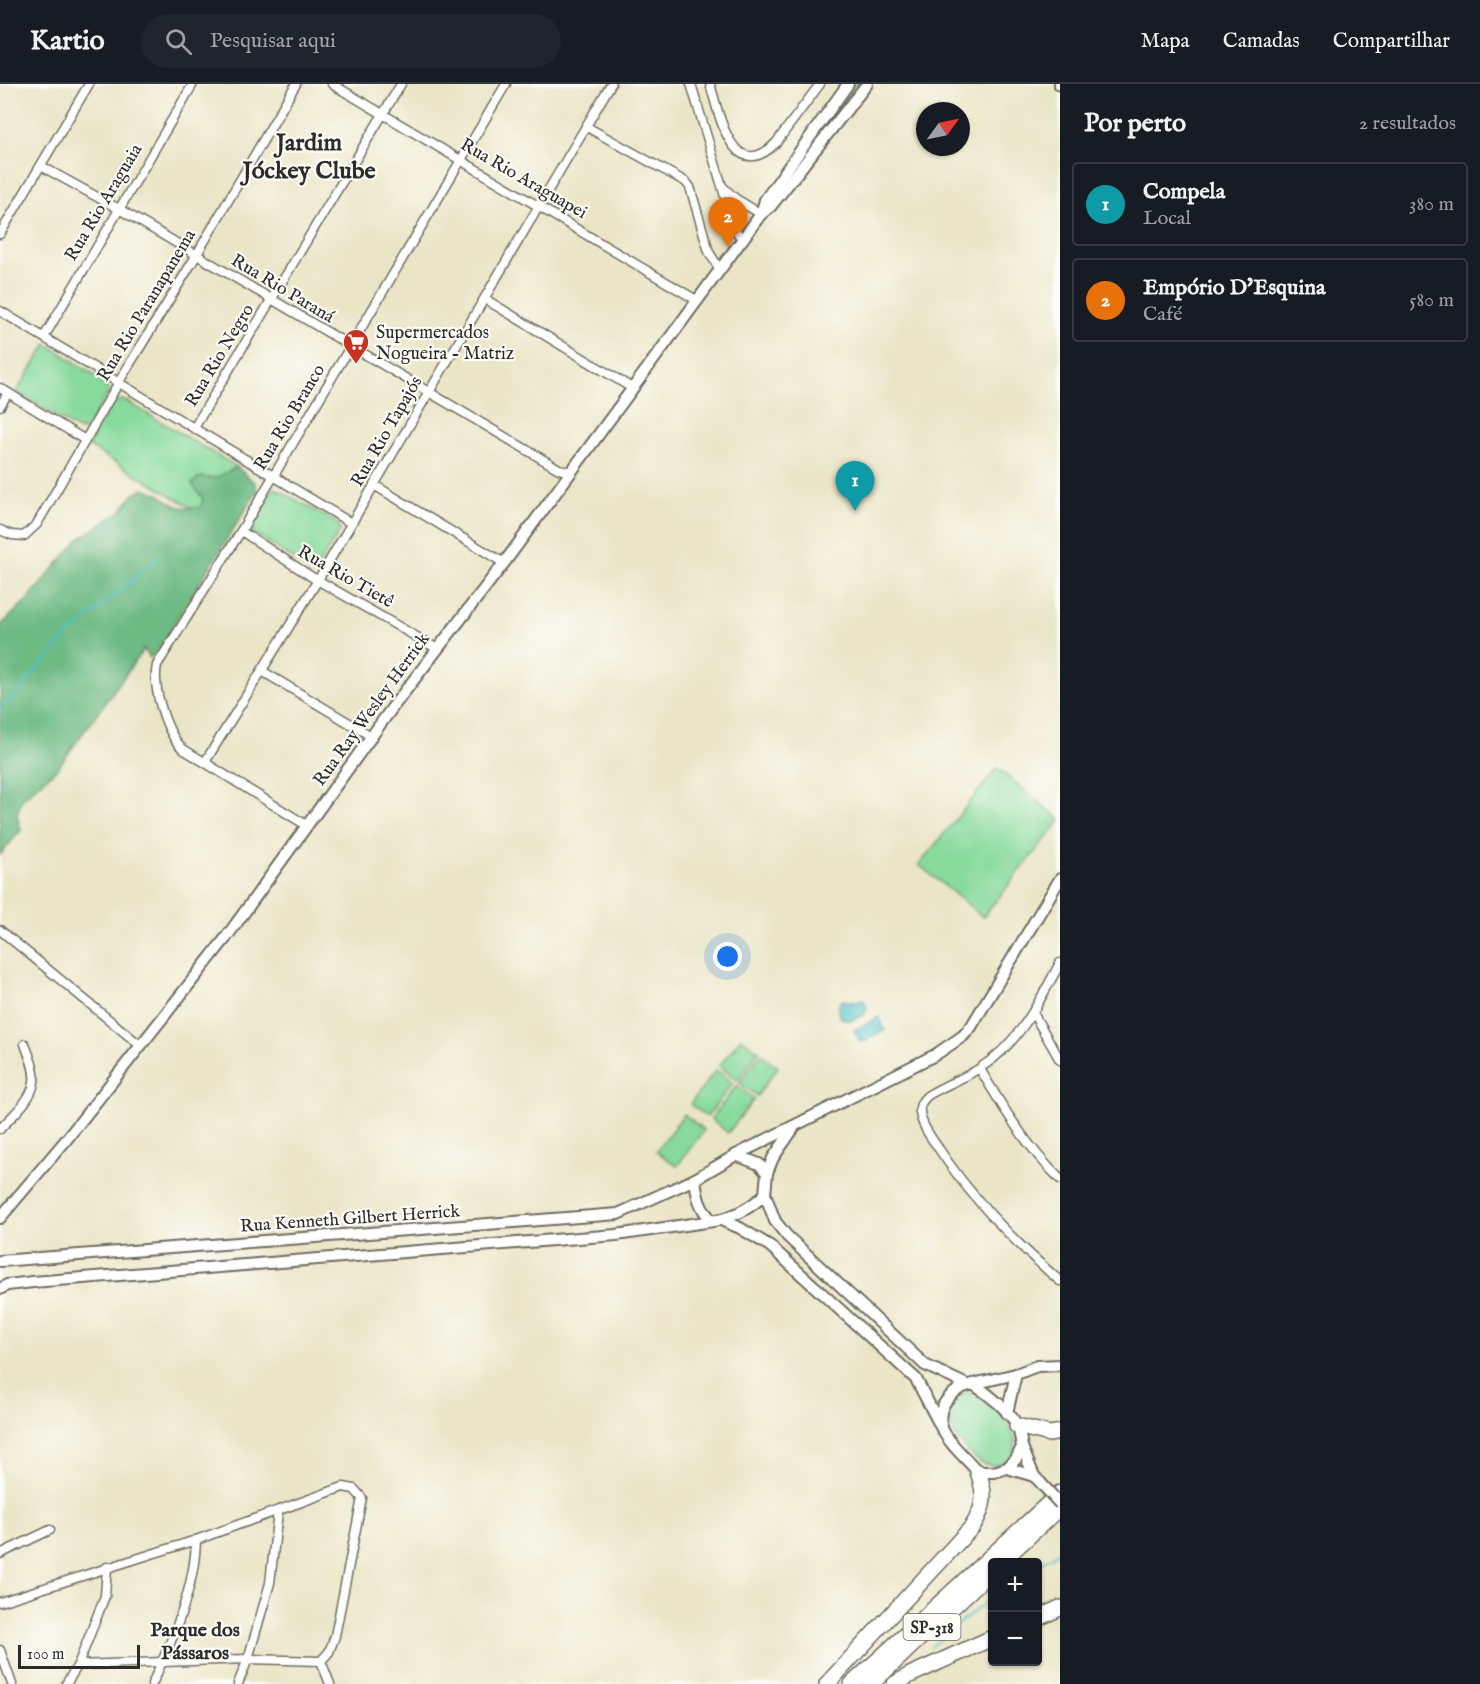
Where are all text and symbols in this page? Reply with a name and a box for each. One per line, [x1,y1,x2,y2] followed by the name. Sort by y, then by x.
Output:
[141,14,561,68] search box
[30,24,105,59] text: Kartio
[162,25,195,58] icon: search
[210,27,336,55] text: Pesquisar aqui
[1140,28,1190,55] text: Mapa
[1223,28,1300,55] text: Camadas
[1333,28,1450,55] text: Compartilhar
[916,102,970,156] north arrow
[1084,107,1186,140] text: Por perto
[1359,111,1456,136] text: 2 resultados
[239,128,376,187] district label: Jardim Jóckey Clube
[456,134,591,225] street label: Rua Rio Araguapei
[60,140,148,266] street label: Rua Rio Araguaia
[1143,178,1225,206] text: Compela
[1102,192,1109,217] text: 1
[1409,192,1454,217] text: 380 m
[708,198,748,247] pin: 2
[1143,206,1191,231] text: Local
[93,225,202,386] street label: Rua Rio Paranapanema
[226,249,338,329] street label: Rua Rio Paraná
[1143,274,1326,302] text: Empório D'Esquina
[1101,288,1110,313] text: 2
[1409,288,1454,313] text: 580 m
[181,300,260,411] street label: Rua Rio Negro
[1143,302,1182,327] text: Café
[376,322,514,366] place label: Supermercados Nogueira - Matriz
[341,327,371,365] supermarket icon: Supermercados Nogueira - Matriz
[250,360,331,475] street label: Rua Rio Branco
[346,372,428,491] street label: Rua Rio Tapajós
[836,462,874,511] pin: 1
[293,541,397,614] street label: Rua Rio Tietê
[309,628,436,791] street label: Rua Ray Wesley Herrick
[713,942,742,971] your location
[239,1200,461,1239] street label: Rua Kenneth Gilbert Herrick
[988,1558,1042,1666] map controls
[988,1558,1042,1612] button: +
[988,1612,1042,1666] button: −
[904,1614,960,1640] road number: SP-318
[150,1618,240,1666] district label: Parque dos Pássaros
[18,1642,140,1670] scale bar
[27,1645,64,1665] text: 100 m

